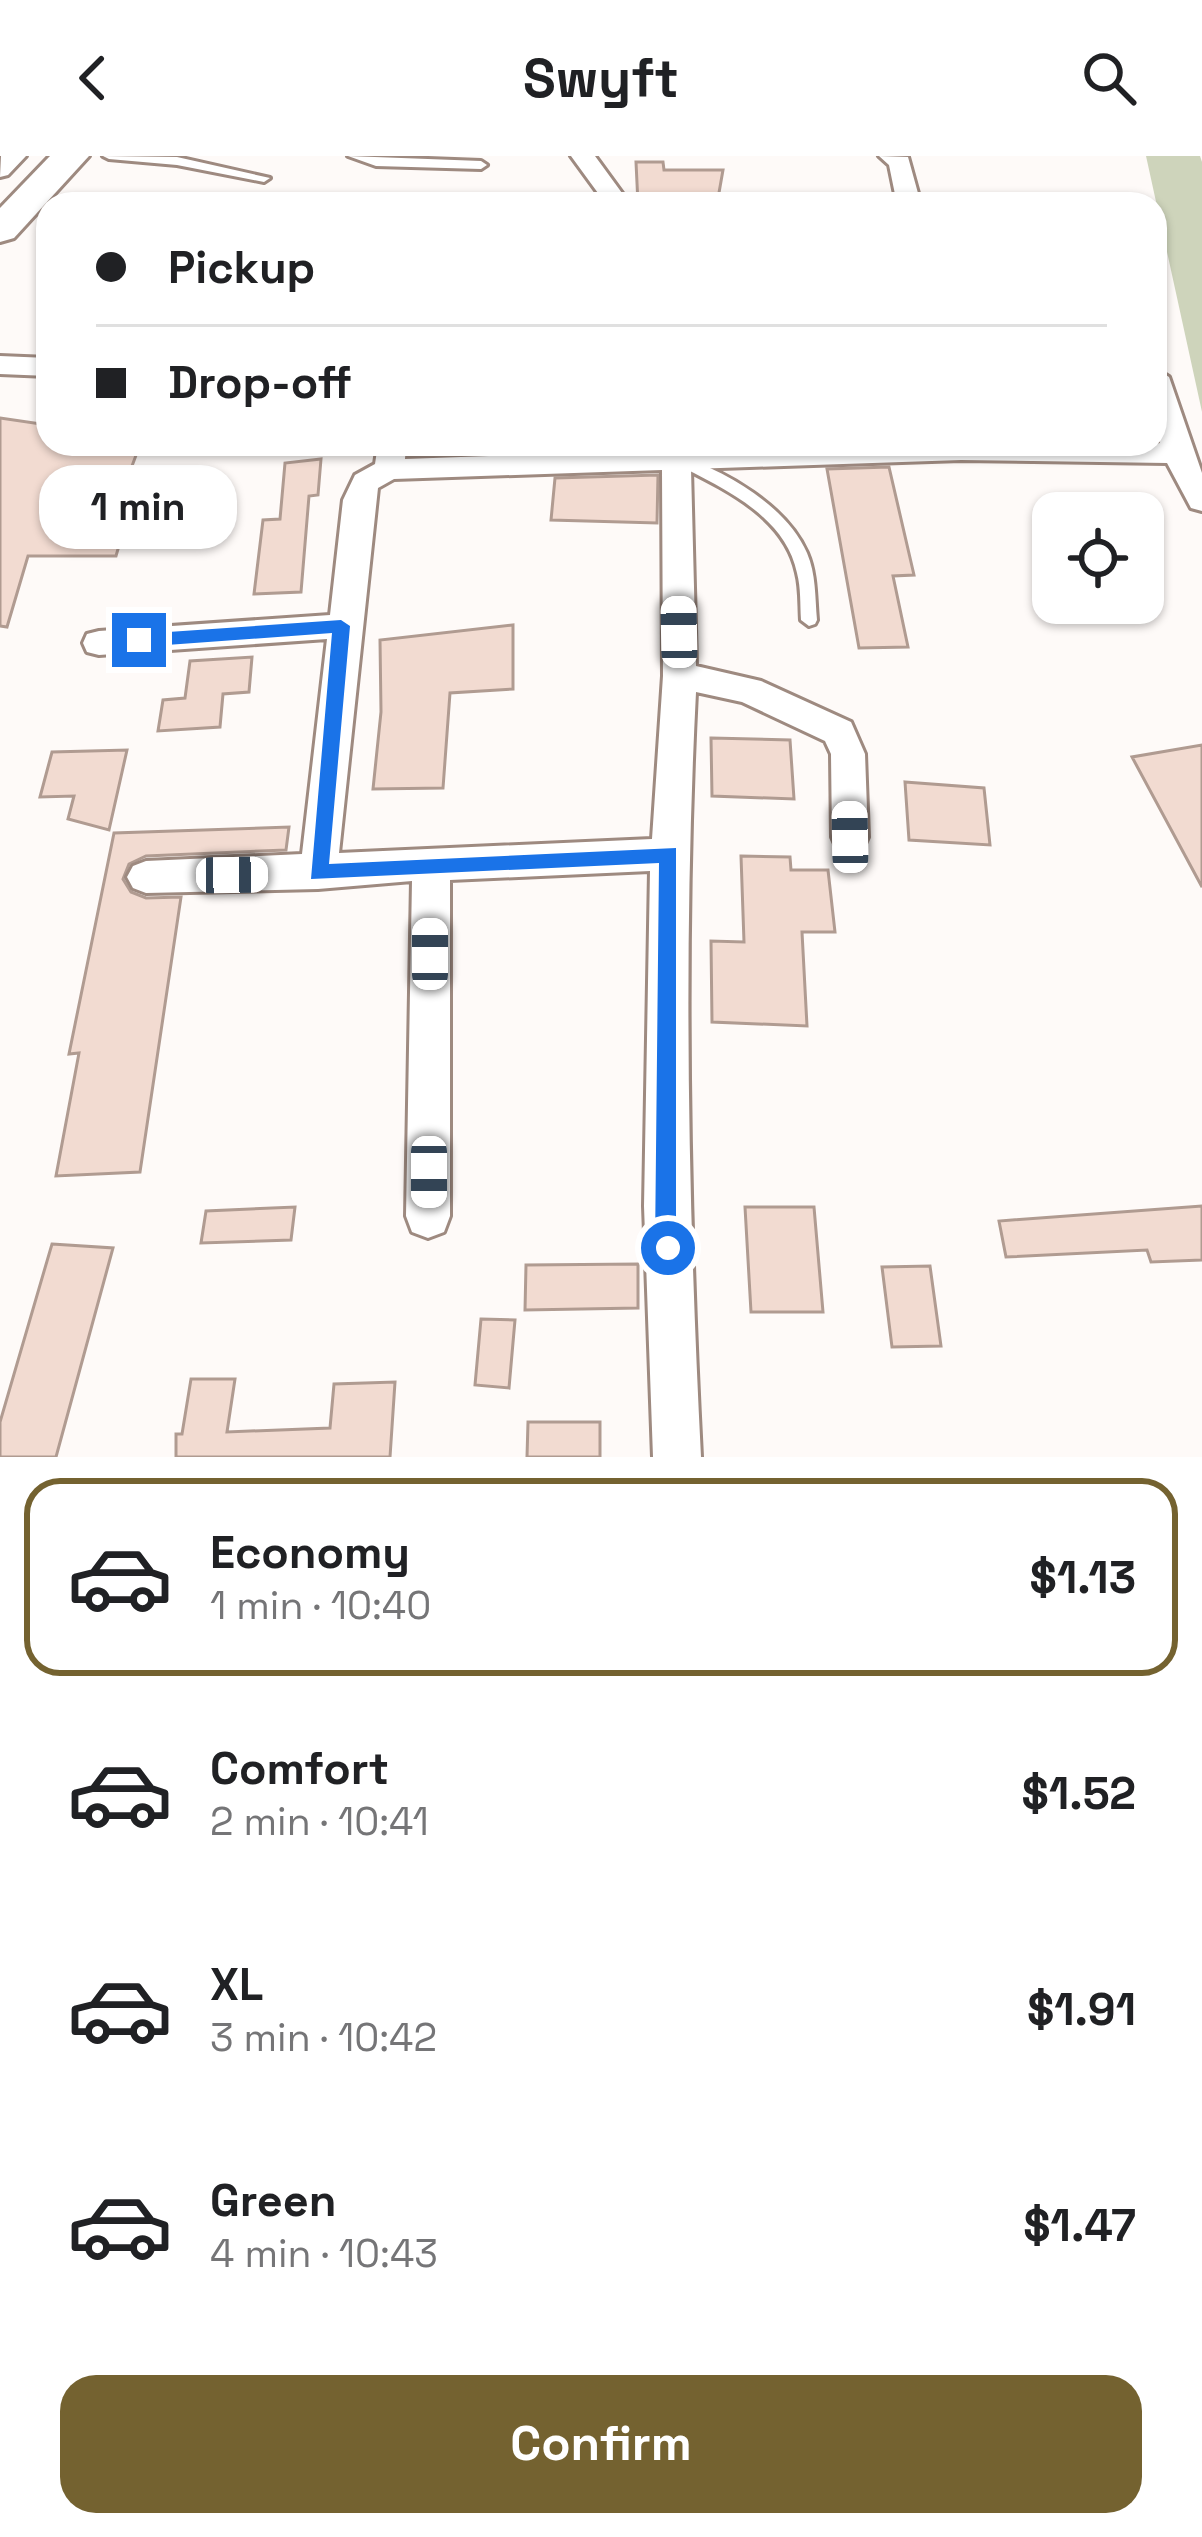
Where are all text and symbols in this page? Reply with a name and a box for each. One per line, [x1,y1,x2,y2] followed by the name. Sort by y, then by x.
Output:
[523,44,679,113] text: Swyft
[60,45,126,111] icon: back
[1076,45,1142,111] icon: search
[168,239,315,296] text: Pickup
[168,354,352,411] text: Drop-off
[40,466,238,550] callout: 1 min
[90,482,186,531] text: 1 min
[1032,492,1164,624] map controls
[1032,492,1164,624] button: locate
[660,596,698,668] car
[112,613,166,667] route end
[831,801,869,873] car
[196,856,268,894] car
[412,918,448,990] car
[411,1136,447,1208] car
[641,1221,695,1275] route start
[66,1523,174,1631] icon: car
[210,1524,410,1581] text: Economy
[1030,1549,1136,1606] text: $1.13
[210,1581,431,1630] text: 1 min · 10:40
[66,1739,174,1847] icon: car
[210,1740,389,1797] text: Comfort
[1022,1765,1136,1822] text: $1.52
[210,1797,429,1846] text: 2 min · 10:41
[66,1955,174,2063] icon: car
[210,1956,263,2013] text: XL
[1027,1981,1136,2038] text: $1.91
[210,2013,437,2062] text: 3 min · 10:42
[66,2171,174,2279] icon: car
[210,2172,336,2229] text: Green
[1023,2197,1136,2254] text: $1.47
[210,2229,438,2278] text: 4 min · 10:43
[60,2375,1142,2513] button: Confirm

